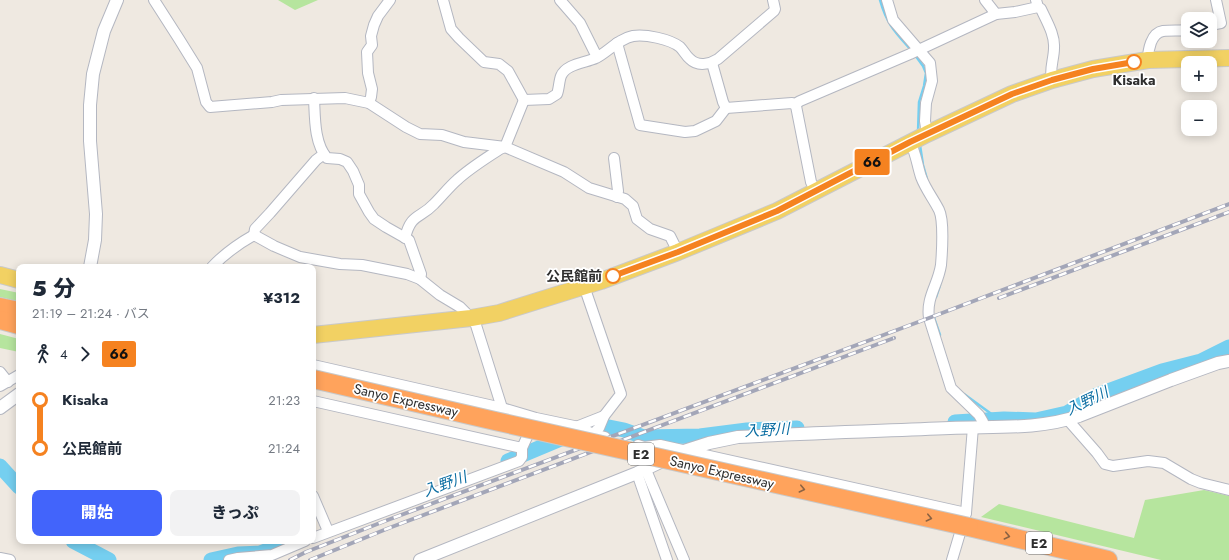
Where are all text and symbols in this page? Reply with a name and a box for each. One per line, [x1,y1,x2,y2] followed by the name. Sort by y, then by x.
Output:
[1181,12,1217,136] map controls
[1181,12,1217,48] button: layers
[1126,54,1142,70] marker: Kisaka
[1181,56,1217,92] button: +
[1112,70,1156,90] place label: Kisaka
[1181,100,1217,136] button: −
[854,149,890,175] line badge: 66
[863,152,881,172] text: 66
[546,266,602,286] place label: 公民館前
[605,268,621,284] marker: 公民館前
[32,272,75,304] text: 5 分
[263,287,300,309] text: ¥312
[32,304,150,323] text: 21:19 – 21:24 · バス
[32,343,54,365] icon: walk
[74,343,96,365] icon: forward
[110,344,128,364] text: 66
[60,345,68,364] text: 4
[352,378,461,422] street label: Sanyo Expressway
[1062,380,1114,421] water label: 入野川
[62,389,108,411] text: Kisaka
[268,391,300,410] text: 21:23
[744,418,792,442] water label: 入野川
[62,438,122,460] text: 公民館前
[268,439,300,458] text: 21:24
[628,443,654,465] road number: E2
[668,450,777,494] street label: Sanyo Expressway
[420,465,472,502] water label: 入野川
[798,485,805,493] one-way arrow
[32,490,162,536] button: 開始
[170,490,300,536] button: きっぷ
[925,513,932,521] one-way arrow
[1004,531,1011,539] one-way arrow
[1026,532,1052,554] road number: E2

